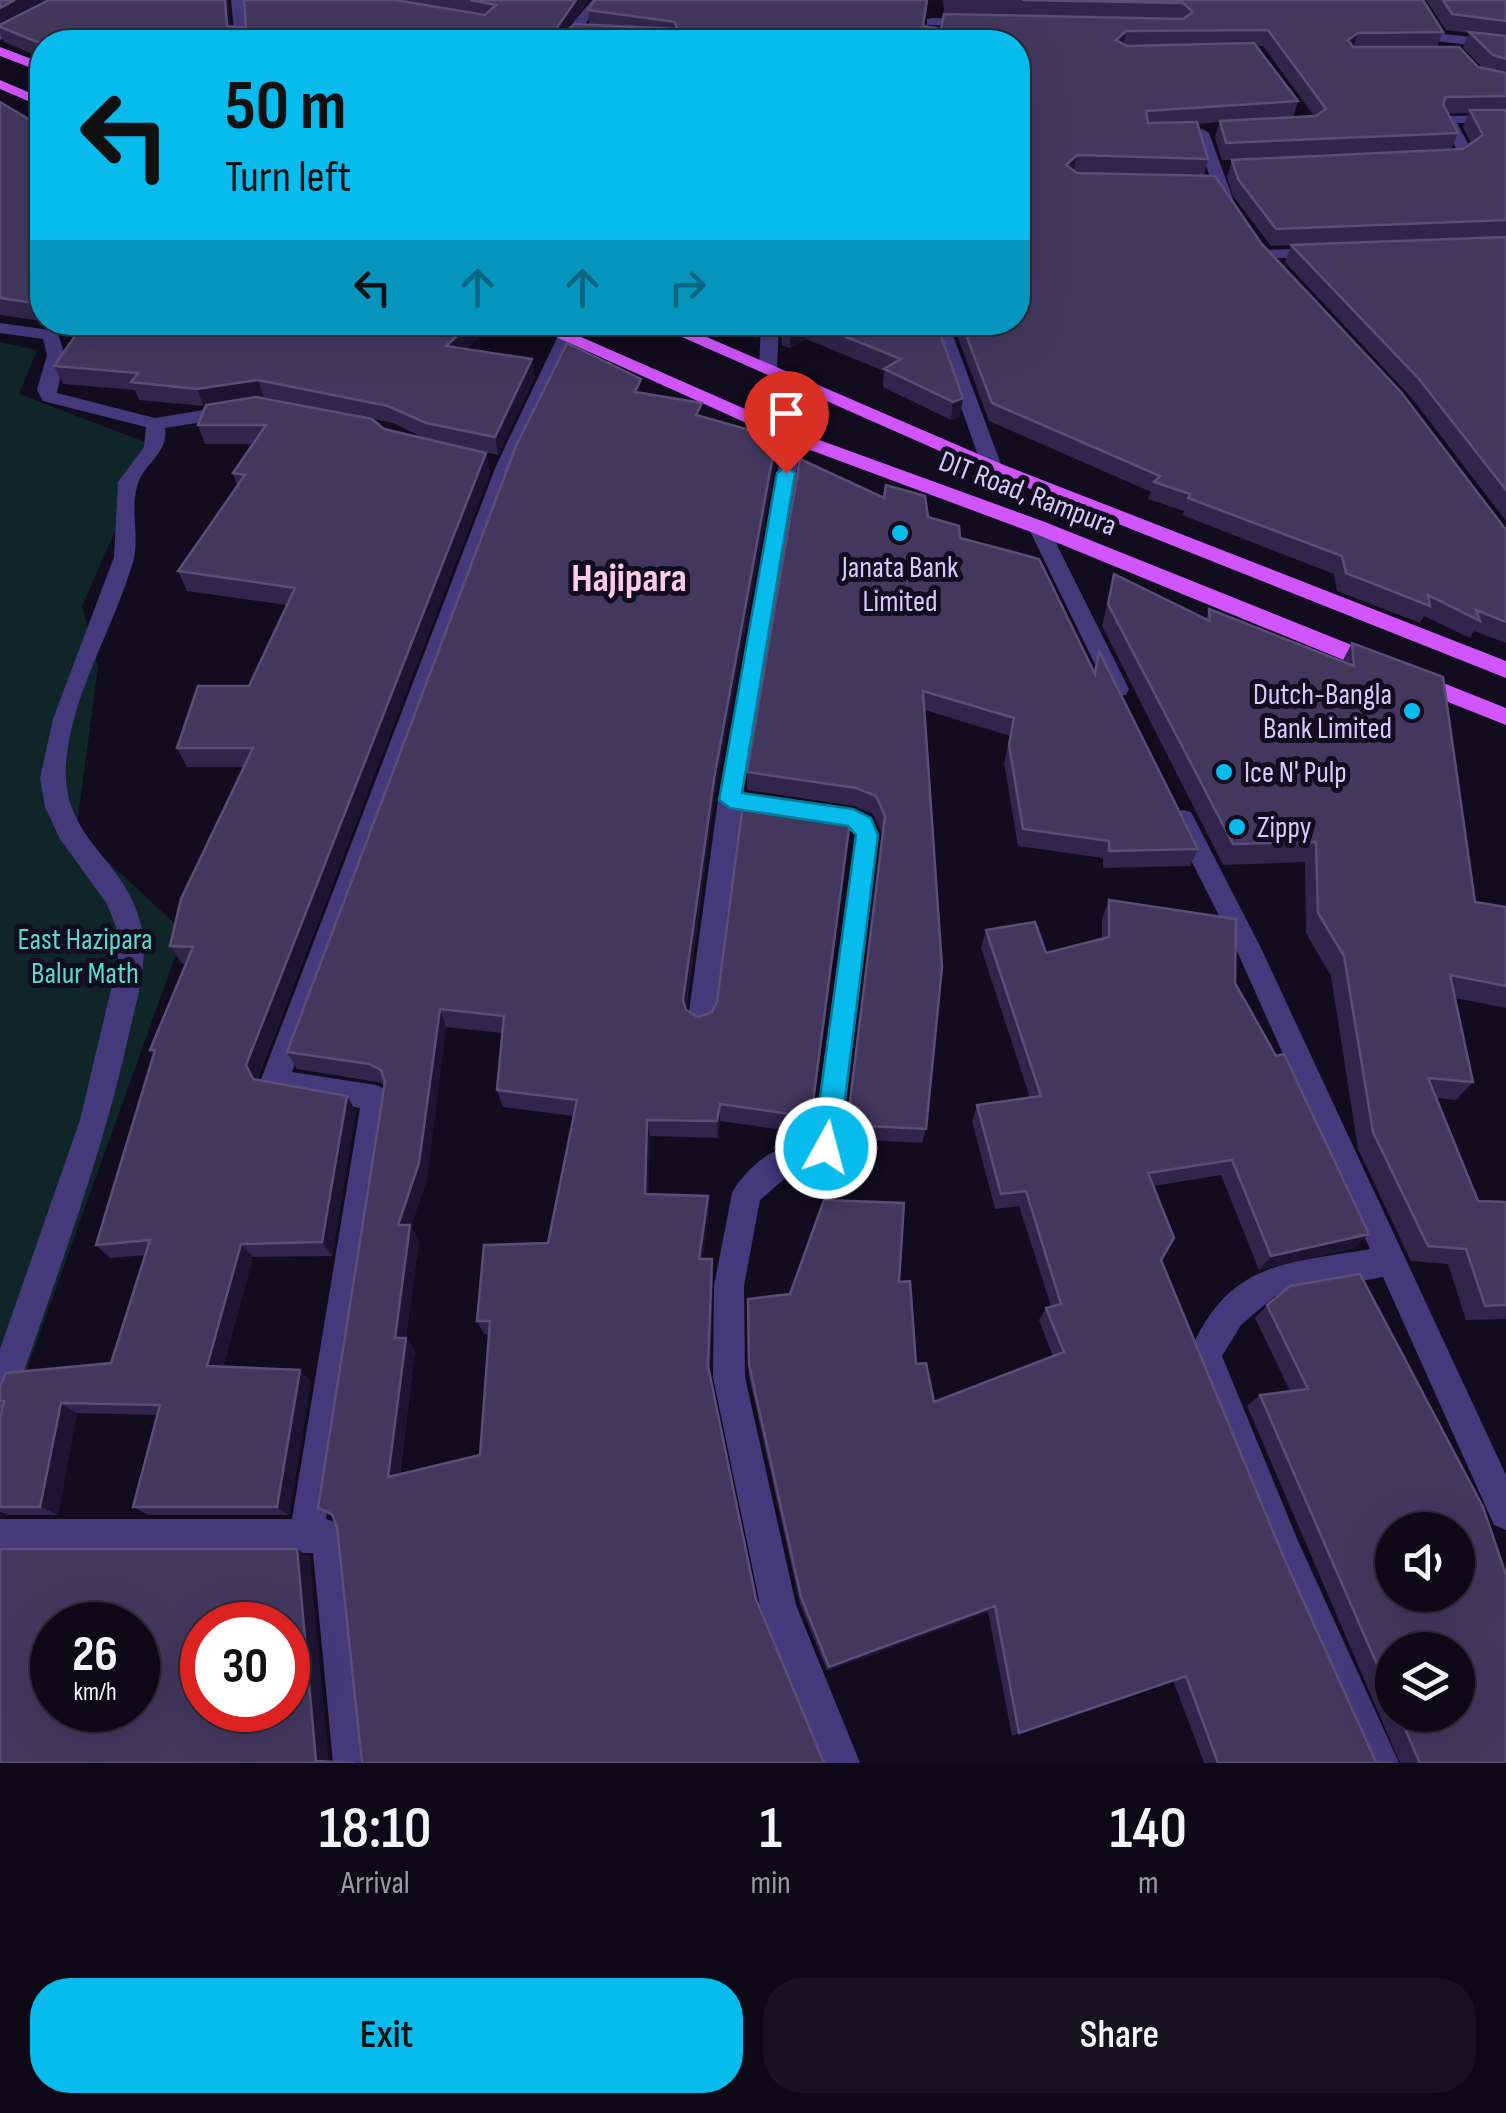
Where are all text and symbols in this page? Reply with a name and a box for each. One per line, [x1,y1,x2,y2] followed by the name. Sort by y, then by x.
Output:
[225,65,346,149] text: 50 m
[60,70,190,200] icon: left
[225,150,351,205] text: Turn left
[345,260,400,315] icon: left
[450,260,505,315] icon: ahead
[555,260,610,315] icon: ahead
[660,260,715,315] icon: right
[744,371,829,474] pin
[759,386,814,441] icon: arrive
[934,444,1121,544] street label: DIT Road, Rampura
[889,522,911,544] marker: Janata Bank Limited
[841,550,959,620] place label: Janata Bank Limited
[571,555,687,603] district label: Hajipara
[1253,677,1392,747] place label: Dutch-Bangla Bank Limited
[1401,700,1423,722] marker: Dutch-Bangla Bank Limited
[1244,755,1347,791] place label: Ice N' Pulp
[1213,761,1235,783] marker: Ice N' Pulp
[1257,810,1312,846] place label: Zippy
[1226,816,1248,838] marker: Zippy
[18,922,152,992] park label: East Hazipara Balur Math
[774,1096,878,1200] position arrow
[1375,1512,1475,1732] map controls
[1375,1512,1475,1612] button: sound
[180,1602,310,1732] speed limit sign: 30
[72,1625,118,1685] text: 26
[1375,1632,1475,1732] button: layers
[73,1677,117,1708] text: km/h
[319,1793,432,1865] text: 18:10
[759,1793,782,1865] text: 1
[1110,1793,1187,1865] text: 140
[341,1864,410,1903] text: Arrival
[751,1864,791,1903] text: min
[1138,1864,1159,1903] text: m
[30,1978,743,2093] button: Exit
[763,1978,1476,2093] button: Share

